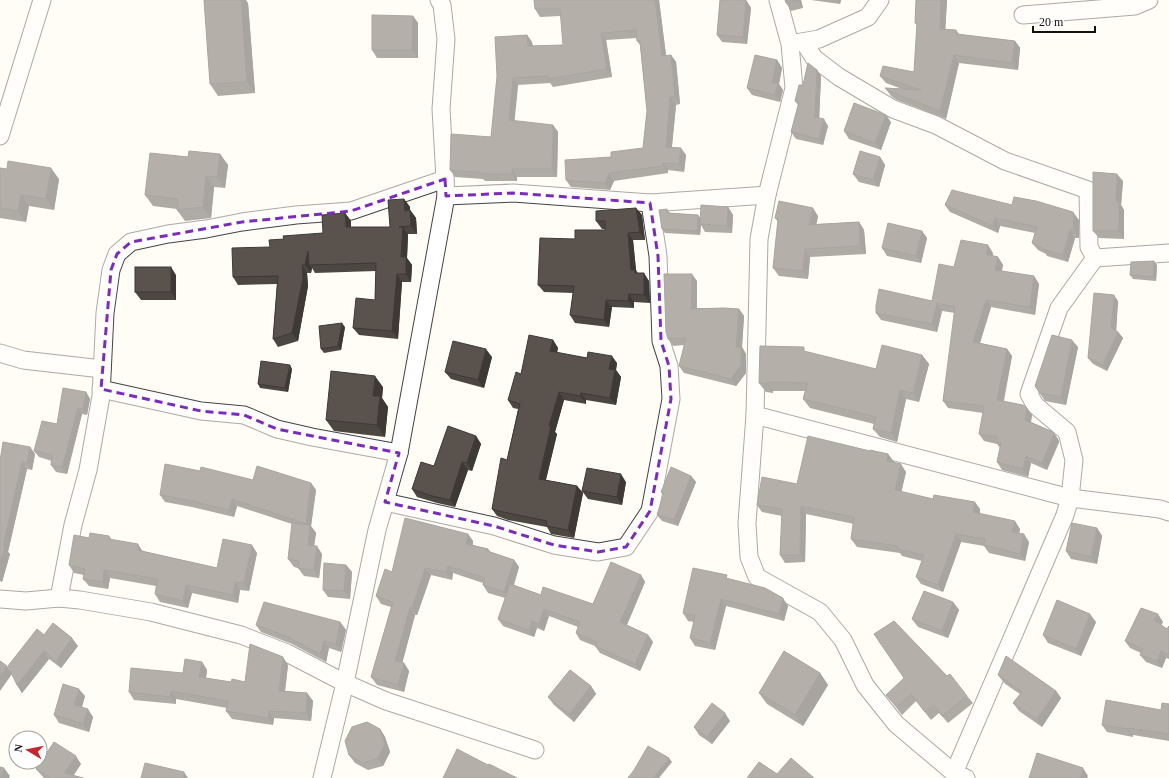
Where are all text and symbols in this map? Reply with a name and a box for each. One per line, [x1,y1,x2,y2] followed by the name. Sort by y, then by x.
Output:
[1033,8,1095,34] scale bar
[1039,15,1064,29] text: 20 m
[8,730,48,770] north arrow
[12,743,25,753] text: N

